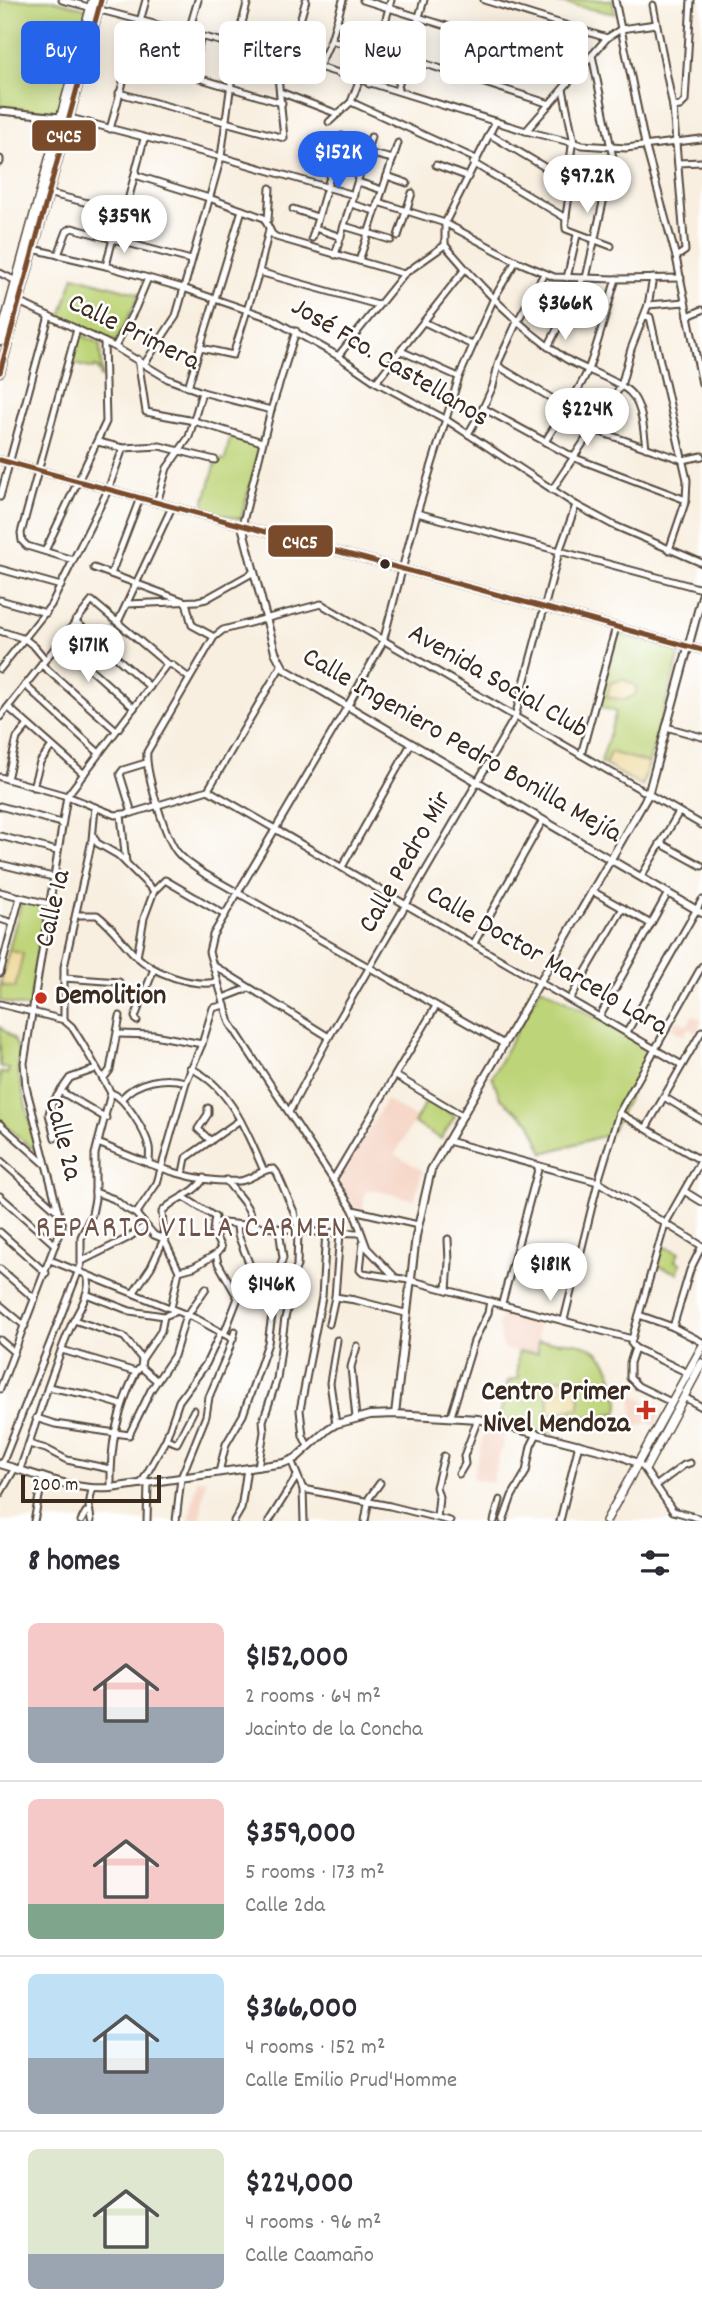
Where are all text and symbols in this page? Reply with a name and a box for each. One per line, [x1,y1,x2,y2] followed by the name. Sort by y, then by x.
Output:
[21,21,100,84] chip: Buy
[114,21,205,84] chip: Rent
[219,21,326,84] chip: Filters
[340,21,426,84] chip: New
[440,21,588,84] chip: Apartment
[31,119,97,152] line badge: C4C5
[46,125,82,152] text: C4C5
[289,132,387,191] pin: $152K
[314,137,362,170] text: $152K
[530,156,644,215] pin: $97.2K
[559,161,615,194] text: $97.2K
[75,196,173,255] pin: $359K
[97,201,151,234] text: $359K
[516,282,614,342] pin: $366K
[60,285,207,384] street label: Calle Primera
[537,288,593,321] text: $366K
[282,289,496,439] street label: José Fco. Castellanos
[538,388,636,448] pin: $224K
[561,394,613,427] text: $224K
[267,524,334,558] line badge: C4C5
[282,531,318,558] text: C4C5
[378,557,392,571] unlabelled marker
[399,615,595,751] street label: Avenida Social Club
[39,624,137,684] pin: $171K
[67,630,109,663] text: $171K
[294,639,629,856] street label: Calle Ingeniero Pedro Bonilla Mejía
[350,784,464,942] street label: Calle Pedro Mir
[27,866,83,952] street label: Calle 1a
[417,876,675,1048] street label: Calle Doctor Marcelo Lara
[55,978,166,1018] place label: Demolition
[33,990,49,1006] marker: Demolition
[31,1093,91,1186] street label: Calle 2a
[36,1209,348,1252] district label: REPARTO VILLA CARMEN
[501,1244,599,1303] pin: $181K
[529,1249,571,1282] text: $181K
[222,1264,320,1323] pin: $146K
[247,1269,295,1302] text: $146K
[481,1374,631,1446] place label: Centro Primer Nivel Mendoza
[636,1400,656,1420] marker: Centro Primer Nivel Mendoza
[21,1472,161,1504] scale bar
[32,1473,78,1500] text: 200 m
[28,1542,120,1585] text: 8 homes
[636,1544,674,1582] icon: filters
[245,1638,349,1681] text: $152,000
[84,1651,168,1735] icon: home
[245,1681,381,1714] text: 2 rooms · 64 m²
[245,1714,423,1747] text: Jacinto de la Concha
[245,1814,356,1857] text: $359,000
[84,1827,168,1911] icon: home
[245,1857,385,1890] text: 5 rooms · 173 m²
[245,1890,325,1923] text: Calle 2da
[245,1989,358,2032] text: $366,000
[84,2002,168,2086] icon: home
[245,2032,385,2065] text: 4 rooms · 152 m²
[245,2065,457,2098] text: Calle Emilio Prud'Homme
[245,2164,354,2207] text: $224,000
[84,2177,168,2261] icon: home
[245,2207,381,2240] text: 4 rooms · 96 m²
[245,2240,374,2273] text: Calle Caamaño

